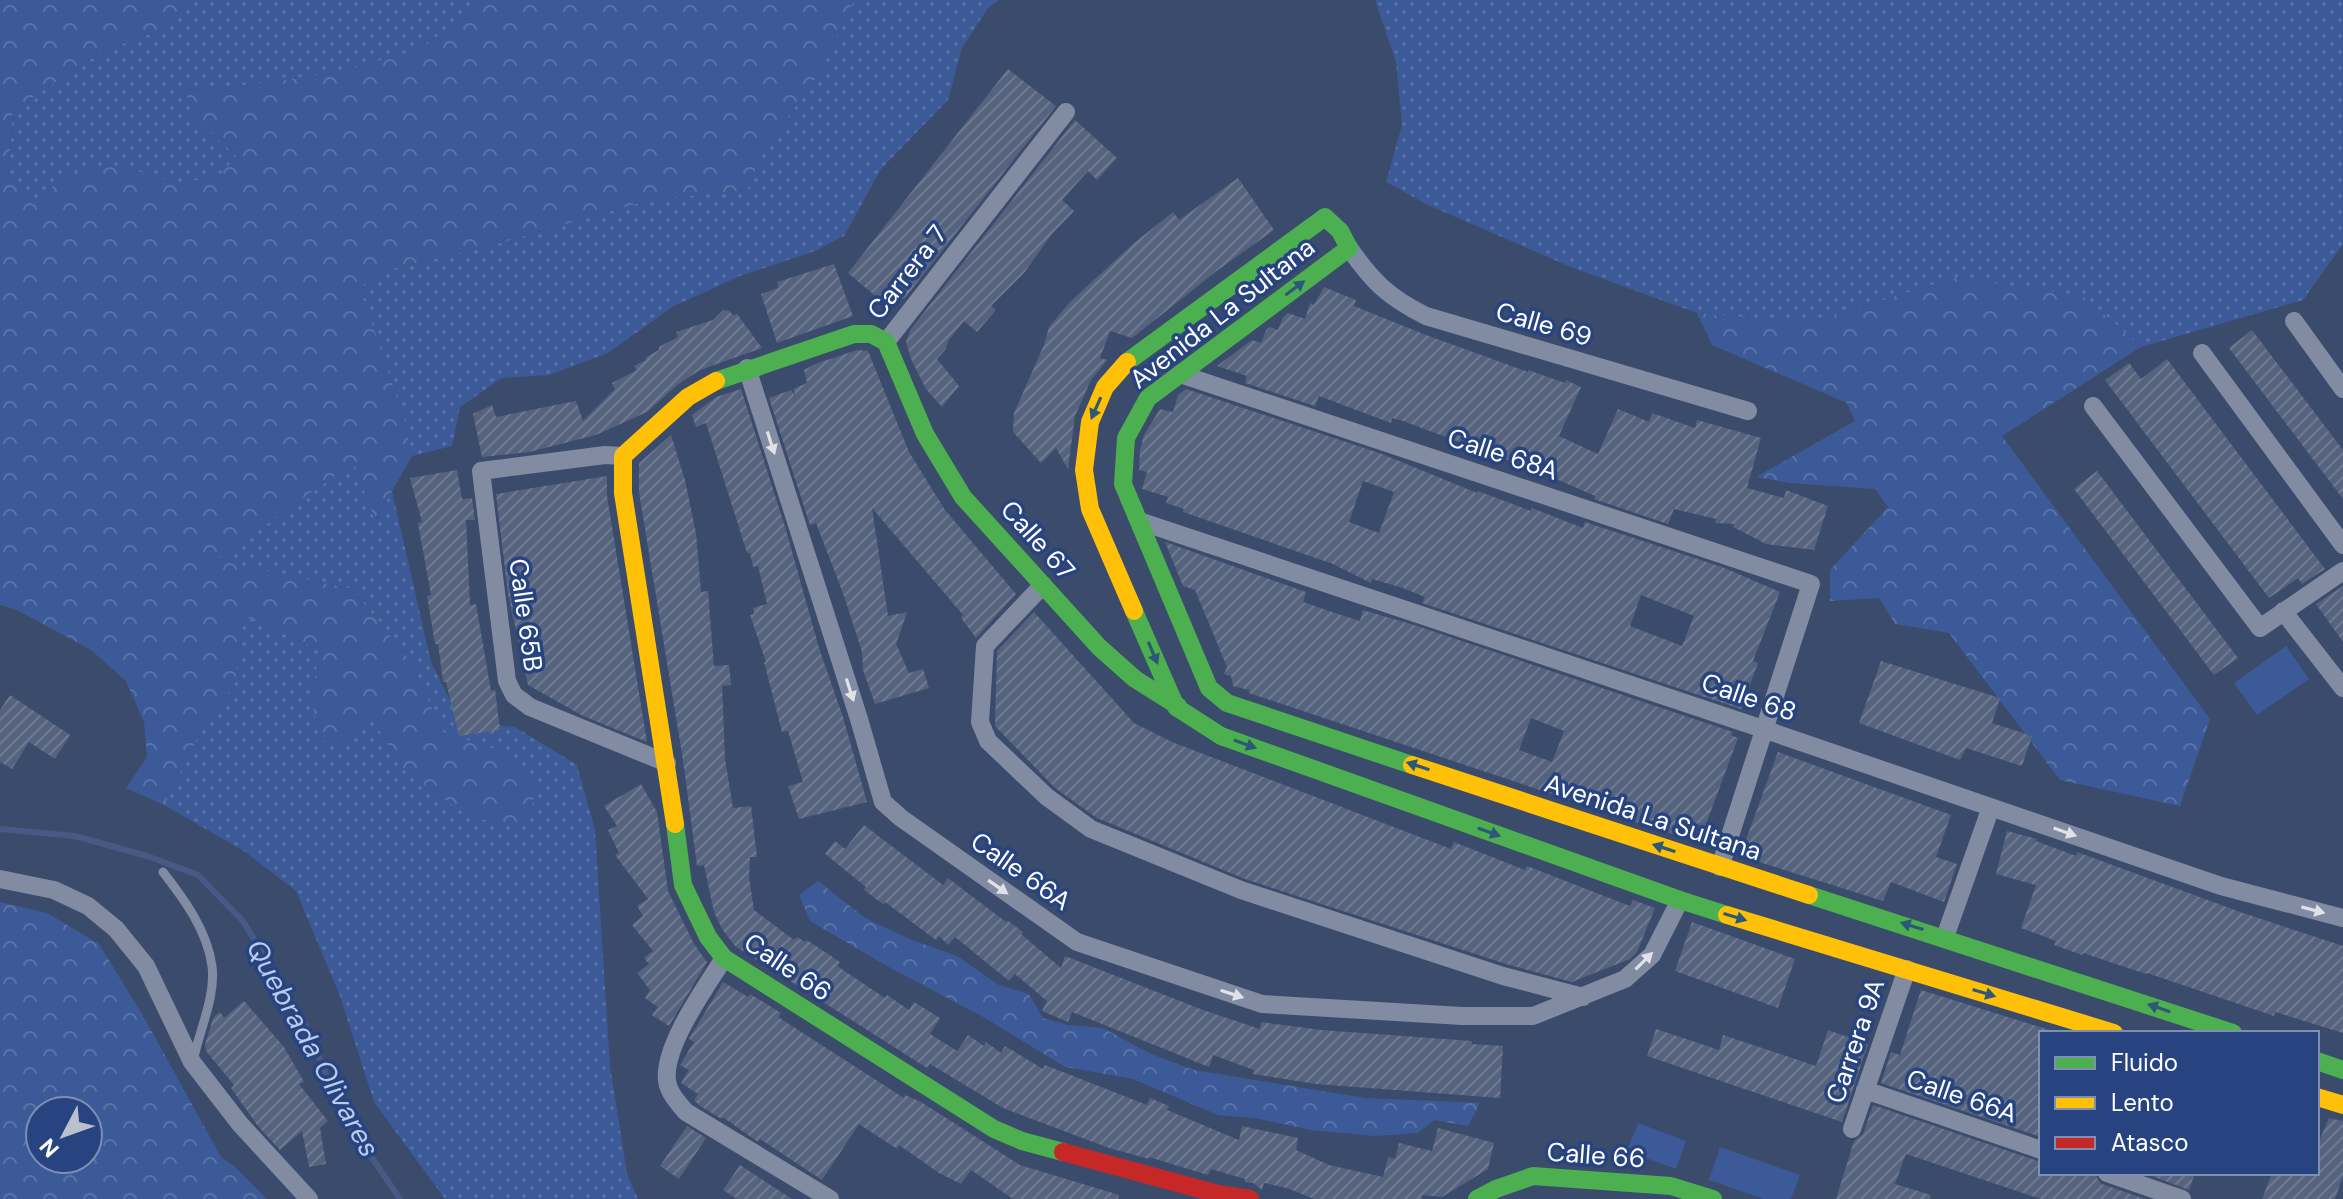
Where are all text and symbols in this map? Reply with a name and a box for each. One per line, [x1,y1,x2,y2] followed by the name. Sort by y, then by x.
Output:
[859,218,955,326] street label: Carrera 7
[1122,230,1322,396] street label: Avenida La Sultana
[1285,281,1305,297] one-way arrow
[1492,294,1596,354] street label: Calle 69
[1089,396,1102,420] one-way arrow
[1443,420,1563,488] street label: Calle 68A
[765,431,778,455] one-way arrow
[993,493,1083,587] street label: Calle 67
[501,556,551,674] street label: Calle 65B
[1146,641,1160,665] one-way arrow
[1697,665,1801,729] street label: Calle 68
[844,679,857,703] one-way arrow
[1233,738,1257,751] one-way arrow
[1405,760,1429,772] one-way arrow
[1540,766,1766,868] street label: Avenida La Sultana
[964,824,1078,918] street label: Calle 66A
[1478,826,1502,838] one-way arrow
[2053,827,2077,839] one-way arrow
[1652,842,1676,854] one-way arrow
[988,879,1009,894] one-way arrow
[2301,905,2326,917] one-way arrow
[1723,911,1747,923] one-way arrow
[1900,920,1924,932] one-way arrow
[738,925,838,1009] street label: Calle 66
[238,933,388,1163] water label: Quebrada Olivares
[1634,952,1653,971] one-way arrow
[1818,974,1892,1108] street label: Carrera 9A
[1972,987,1996,999] one-way arrow
[1221,988,1245,1001] one-way arrow
[2147,1002,2171,1014] one-way arrow
[2039,1031,2319,1175] legend
[2111,1047,2178,1078] text: Fluido
[1902,1061,2022,1131] street label: Calle 66A
[2111,1087,2174,1118] text: Lento
[24,1095,104,1175] north arrow
[2111,1127,2188,1158] text: Atasco
[33,1132,65,1163] text: N
[1546,1135,1646,1175] street label: Calle 66

